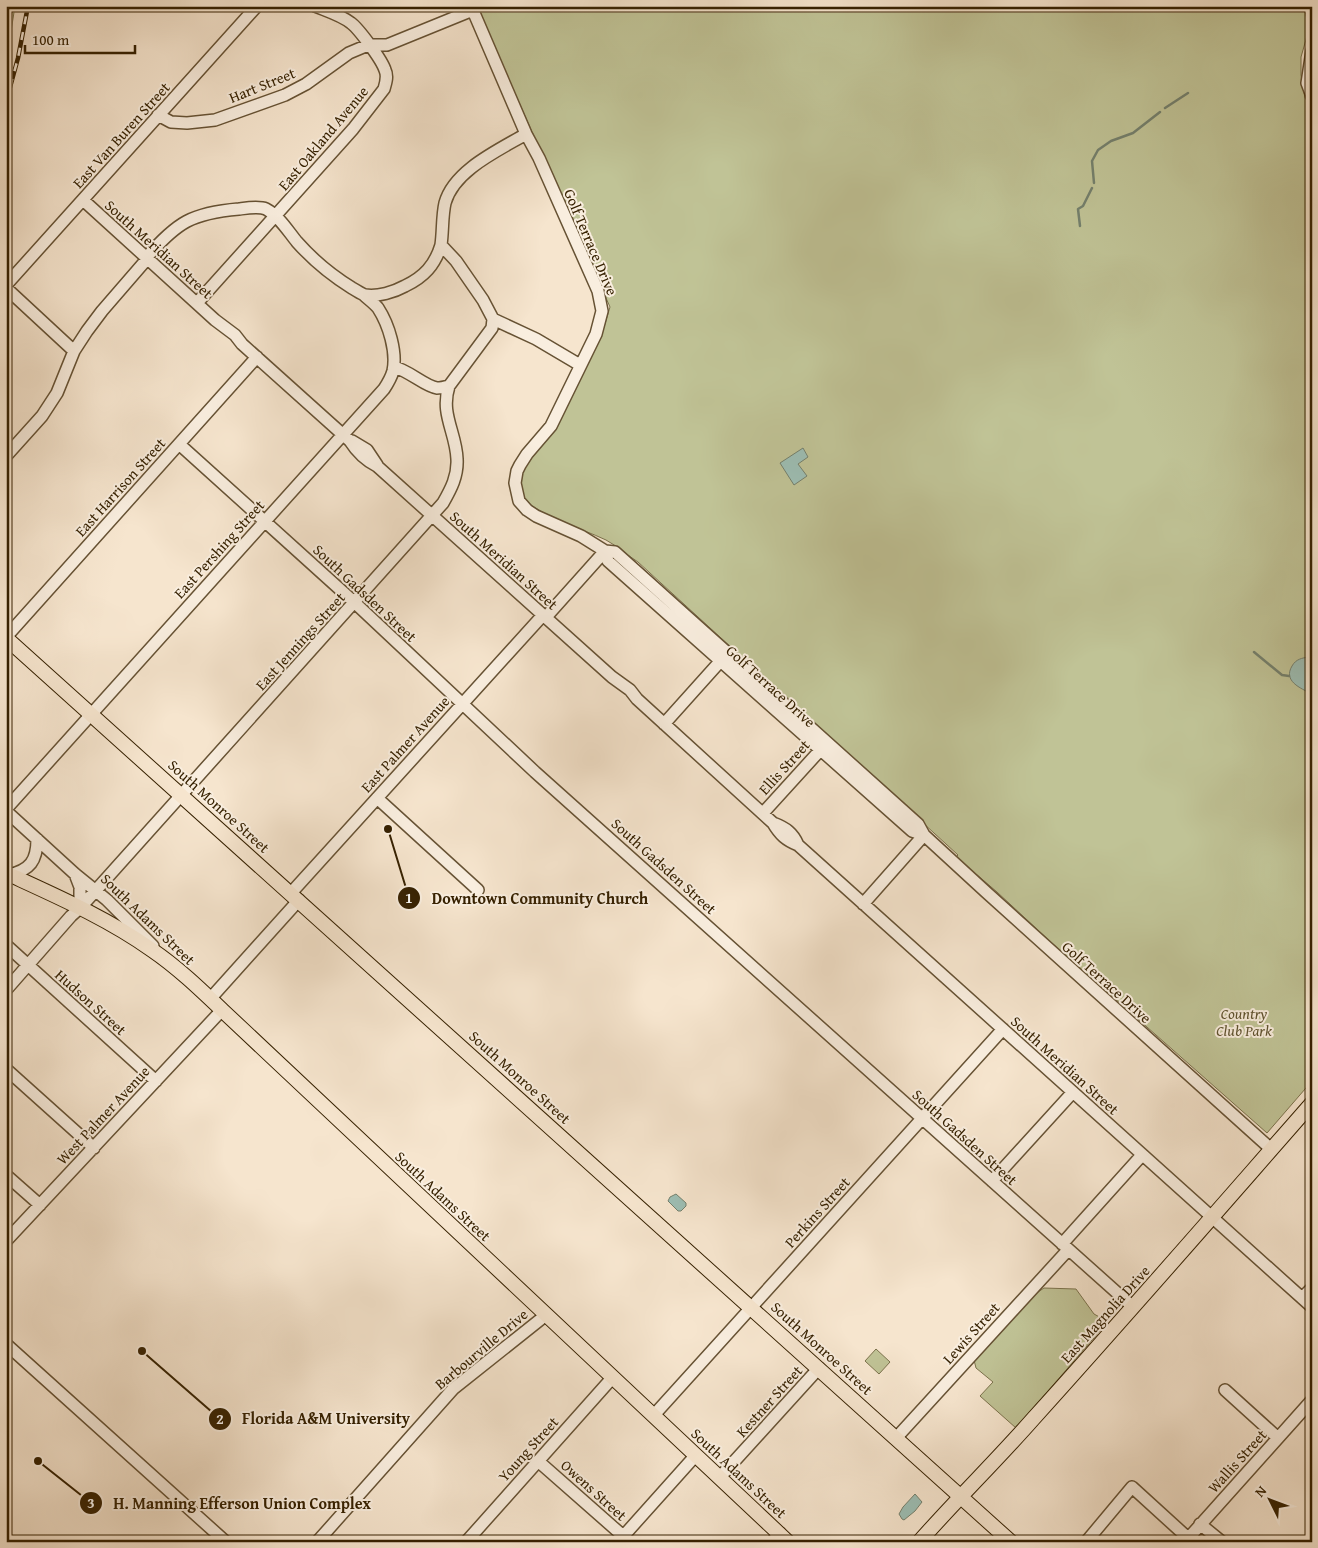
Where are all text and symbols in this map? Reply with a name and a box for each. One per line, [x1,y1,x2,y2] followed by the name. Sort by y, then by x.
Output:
[25,22,135,54] scale bar
[32,29,70,50] text: 100 m
[226,62,299,108] street label: Hart Street
[68,77,175,193] street label: East Van Buren Street
[273,81,373,195] street label: East Oakland Avenue
[559,186,623,298] street label: Golf Terrace Drive
[100,195,218,304] street label: South Meridian Street
[70,433,170,541] street label: East Harrison Street
[169,495,270,603] street label: East Pershing Street
[445,506,563,615] street label: South Meridian Street
[309,539,422,647] street label: South Gadsden Street
[250,587,350,695] street label: East Jennings Street
[722,640,820,732] street label: Golf Terrace Drive
[356,691,454,797] street label: East Palmer Avenue
[754,734,815,799] street label: Ellis Street
[164,755,275,858] street label: South Monroe Street
[607,813,722,919] street label: South Gadsden Street
[96,868,200,970] street label: South Adams Street
[397,882,658,913] callout: Downtown Community Church
[432,886,649,910] text: Downtown Community Church
[405,887,413,908] text: 1
[1058,936,1156,1028] street label: Golf Terrace Drive
[51,964,132,1040] street label: Hudson Street
[1216,1003,1272,1041] park label: Country Club Park
[1006,1011,1124,1120] street label: South Meridian Street
[465,1026,576,1129] street label: South Monroe Street
[52,1061,154,1169] street label: West Palmer Avenue
[908,1084,1023,1190] street label: South Gadsden Street
[391,1146,496,1246] street label: South Adams Street
[780,1171,855,1252] street label: Perkins Street
[1055,1261,1155,1367] street label: East Magnolia Drive
[767,1297,878,1400] street label: South Monroe Street
[938,1297,1005,1368] street label: Lewis Street
[430,1304,532,1394] street label: Barbourville Drive
[731,1360,807,1441] street label: Kestner Street
[207,1403,420,1434] callout: Florida A&M University
[242,1406,411,1430] text: Florida A&M University
[216,1408,224,1429] text: 2
[493,1411,563,1486] street label: Young Street
[687,1423,792,1523] street label: South Adams Street
[1203,1424,1272,1497] street label: Wallis Street
[556,1455,632,1526] street label: Owens Street
[1246,1476,1296,1526] north arrow
[1250,1481,1271,1501] text: N
[78,1488,381,1519] callout: H. Manning Efferson Union Complex
[113,1491,371,1515] text: H. Manning Efferson Union Complex
[87,1492,95,1513] text: 3

